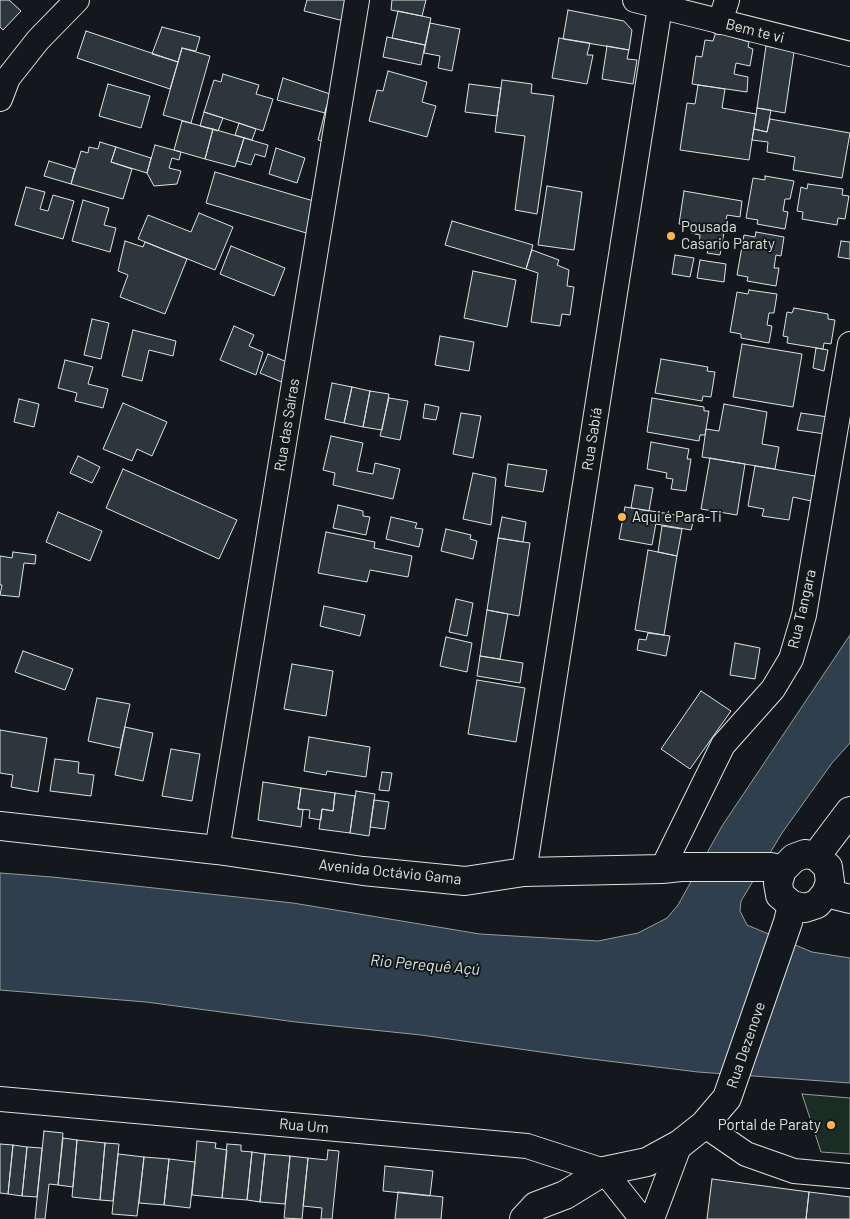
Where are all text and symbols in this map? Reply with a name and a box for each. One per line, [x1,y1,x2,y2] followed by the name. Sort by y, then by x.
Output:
[724,15,786,47] street label: Bem te vi
[681,218,775,253] place label: Pousada Casario Paraty
[665,230,677,242] marker: Pousada Casario Paraty
[271,377,303,473] street label: Rua das Saíras
[578,406,606,472] street label: Rua Sabiá
[632,508,722,526] place label: Aqui é Para-Ti
[616,511,628,523] marker: Aqui é Para-Ti
[784,568,820,650] street label: Rua Tangara
[318,856,462,888] street label: Avenida Octávio Gama
[369,951,481,979] water label: Rio Perequê Açú
[723,999,769,1091] street label: Rua Dezenove
[278,1115,330,1137] street label: Rua Um
[718,1116,821,1134] place label: Portal de Paraty
[825,1119,837,1131] marker: Portal de Paraty

